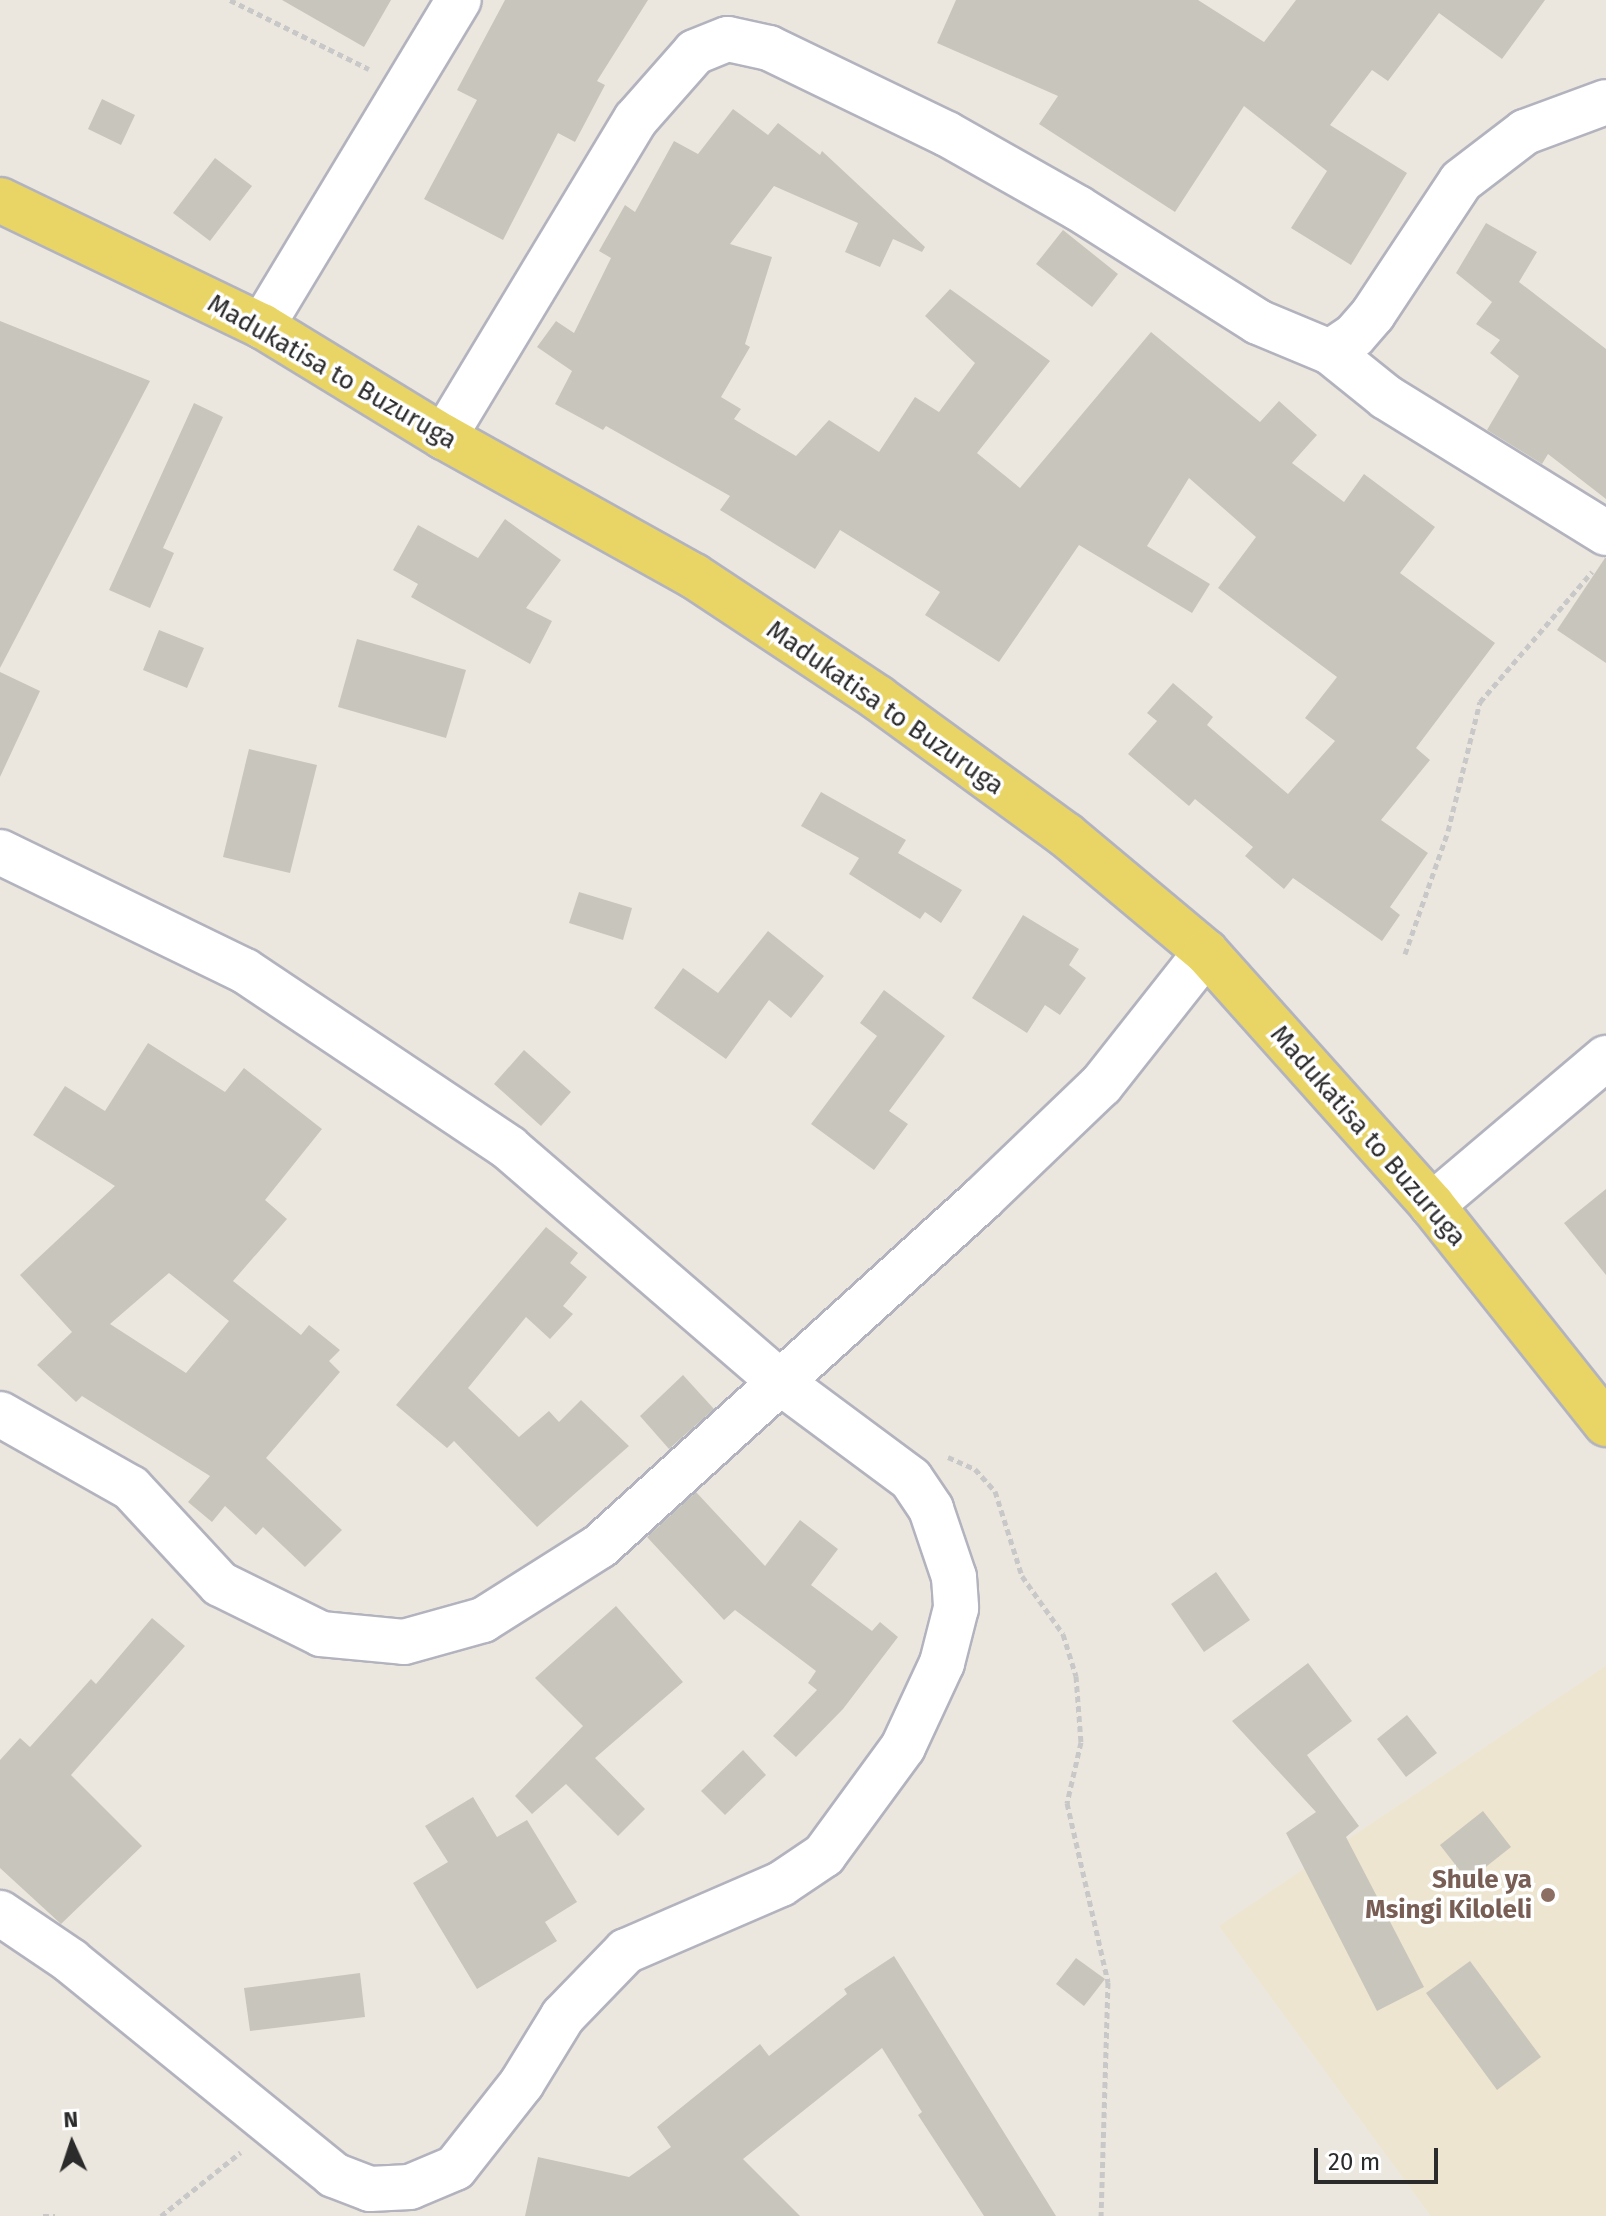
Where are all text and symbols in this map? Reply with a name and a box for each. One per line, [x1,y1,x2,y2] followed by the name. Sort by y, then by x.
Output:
[202,288,462,456] street label: Madukatisa to Buzuruga
[760,614,1010,802] street label: Madukatisa to Buzuruga
[1264,1019,1472,1253] street label: Madukatisa to Buzuruga
[1365,1864,1532,1926] place label: Shule ya Msingi Kiloleli
[1539,1886,1557,1904] marker: Shule ya Msingi Kiloleli
[32,2104,112,2184] north arrow
[63,2106,79,2133] text: N
[1318,2132,1442,2182] scale bar
[1328,2148,1380,2176] text: 20 m

